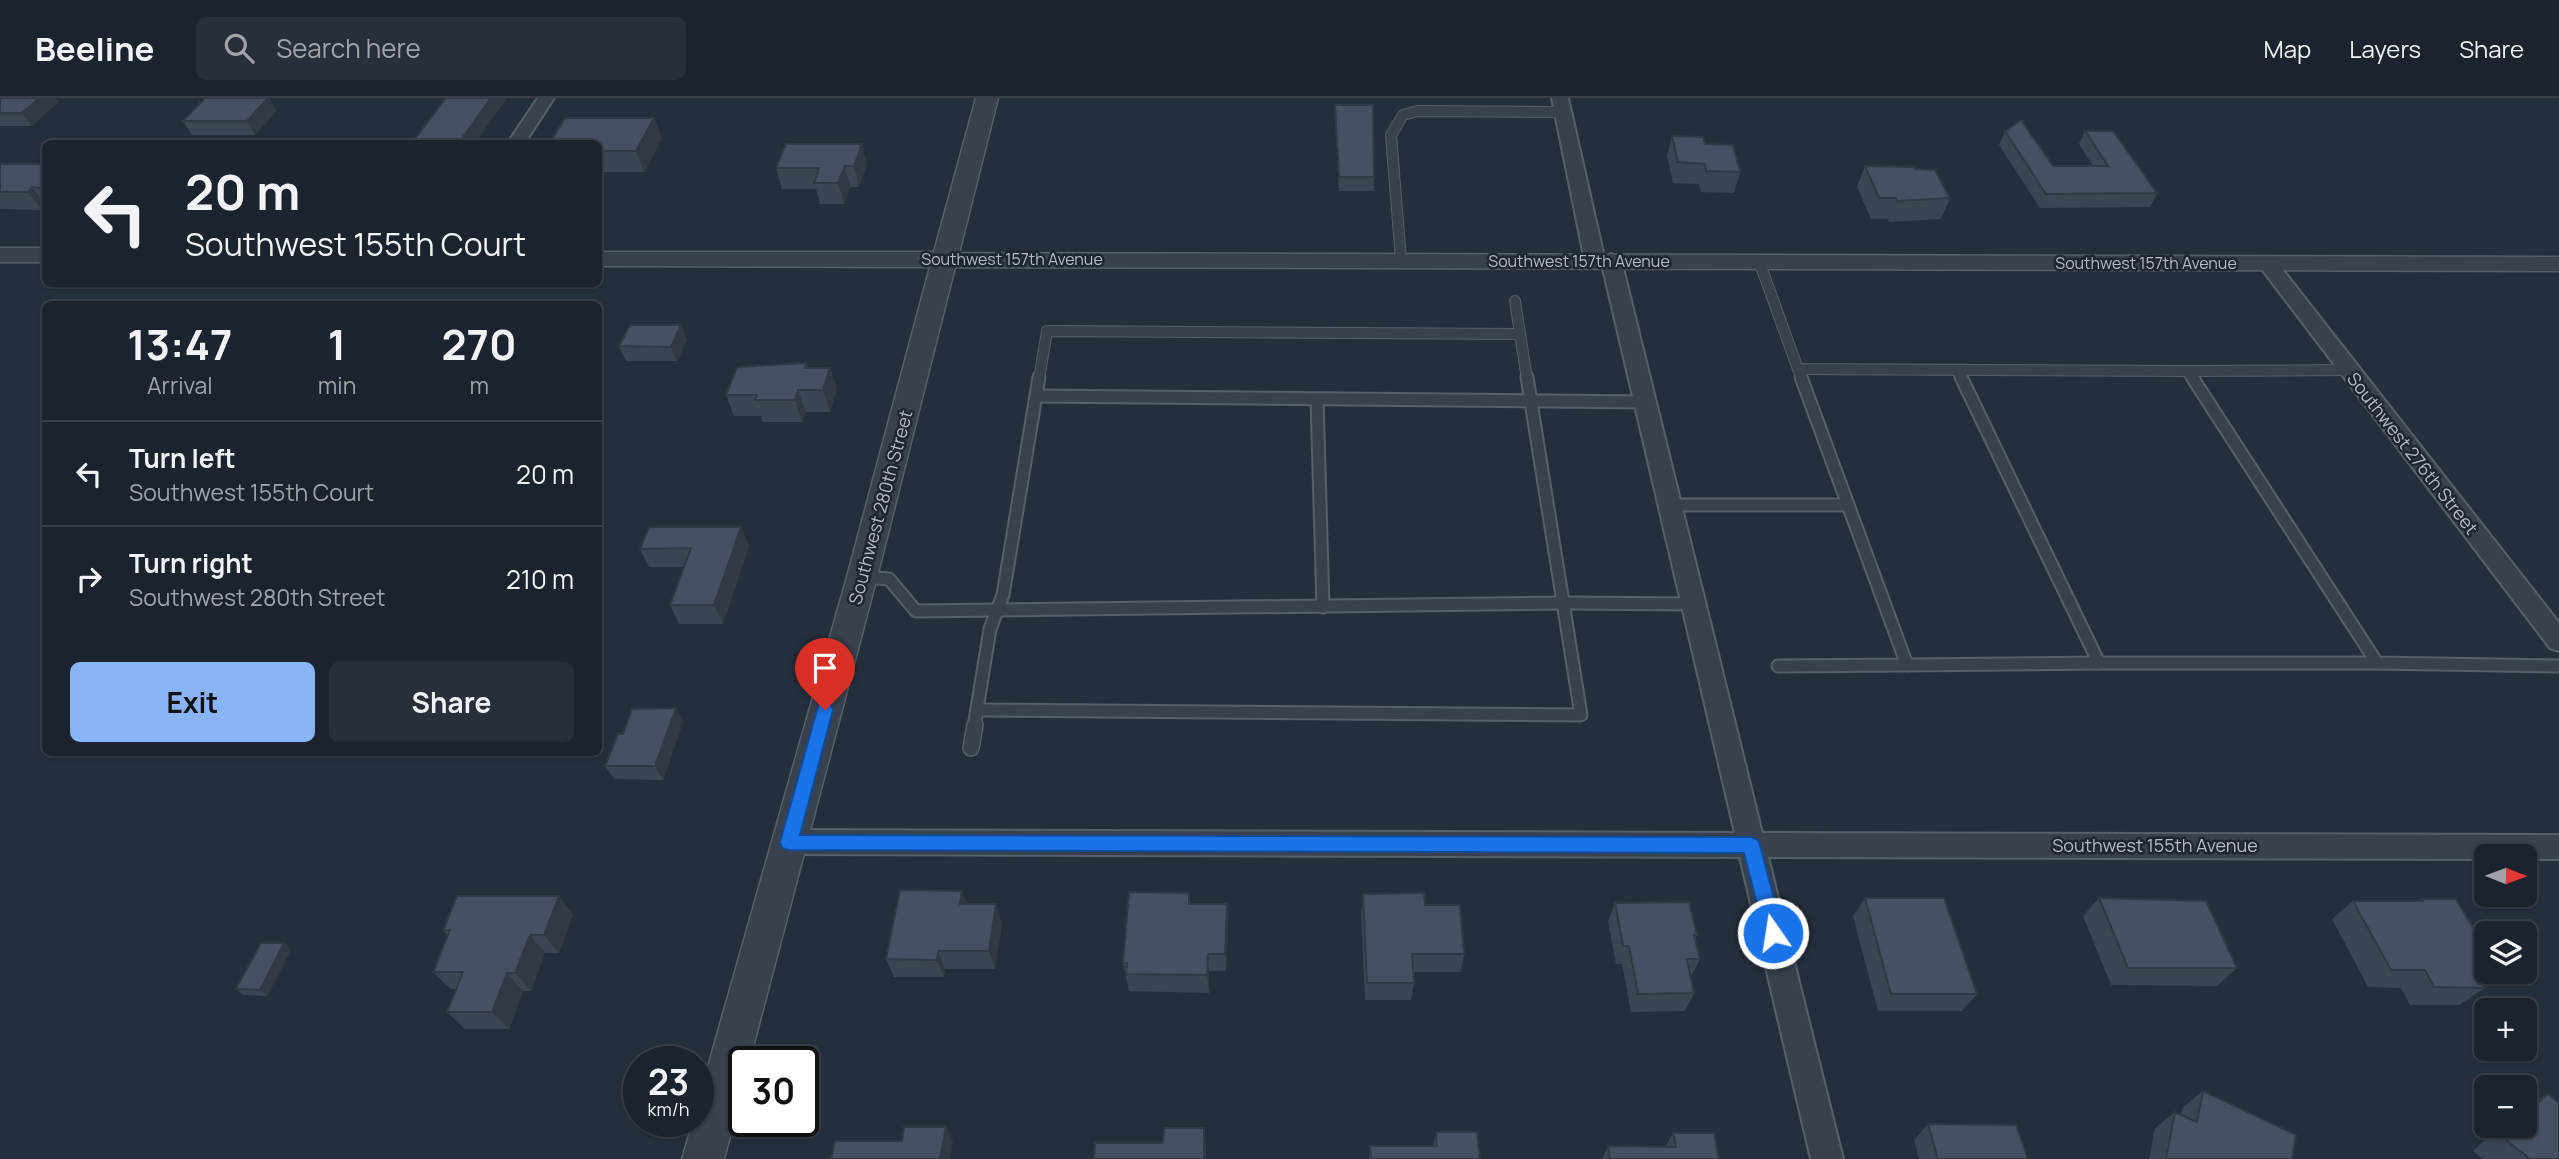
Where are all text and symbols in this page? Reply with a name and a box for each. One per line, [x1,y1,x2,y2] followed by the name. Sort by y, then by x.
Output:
[196,17,686,80] search box
[35,26,154,71] text: Beeline
[220,29,258,67] icon: search
[276,30,421,66] text: Search here
[2264,32,2311,65] text: Map
[2349,32,2421,65] text: Layers
[2459,32,2524,65] text: Share
[185,158,300,225] text: 20 m
[70,168,161,259] icon: left
[185,222,526,266] text: Southwest 155th Court
[921,248,1103,270] street label: Southwest 157th Avenue
[1488,250,1670,272] street label: Southwest 157th Avenue
[2055,252,2237,274] street label: Southwest 157th Avenue
[127,315,232,373] text: 13:47
[328,315,346,373] text: 1
[442,315,517,373] text: 270
[2342,367,2484,539] street label: Southwest 276th Street
[147,369,213,401] text: Arrival
[318,369,356,401] text: min
[469,369,489,401] text: m
[842,407,918,607] street label: Southwest 280th Street
[129,440,236,476] text: Turn left
[70,455,108,493] icon: left
[516,456,574,492] text: 20 m
[129,476,374,508] text: Southwest 155th Court
[129,545,253,581] text: Turn right
[70,560,108,598] icon: right
[506,561,574,597] text: 210 m
[129,581,385,613] text: Southwest 280th Street
[795,638,855,710] pin
[806,649,844,687] icon: arrive
[70,662,315,742] button: Exit
[329,662,574,742] button: Share
[2052,833,2258,857] street label: Southwest 155th Avenue
[2474,844,2538,906] north arrow
[2474,844,2537,1138] map controls
[1736,896,1810,970] position arrow
[2474,921,2537,984] button: layers
[2474,998,2537,1061] button: +
[728,1046,819,1137] speed limit sign: 30
[648,1058,689,1106] text: 23
[2474,1075,2537,1138] button: −
[648,1097,689,1121] text: km/h

